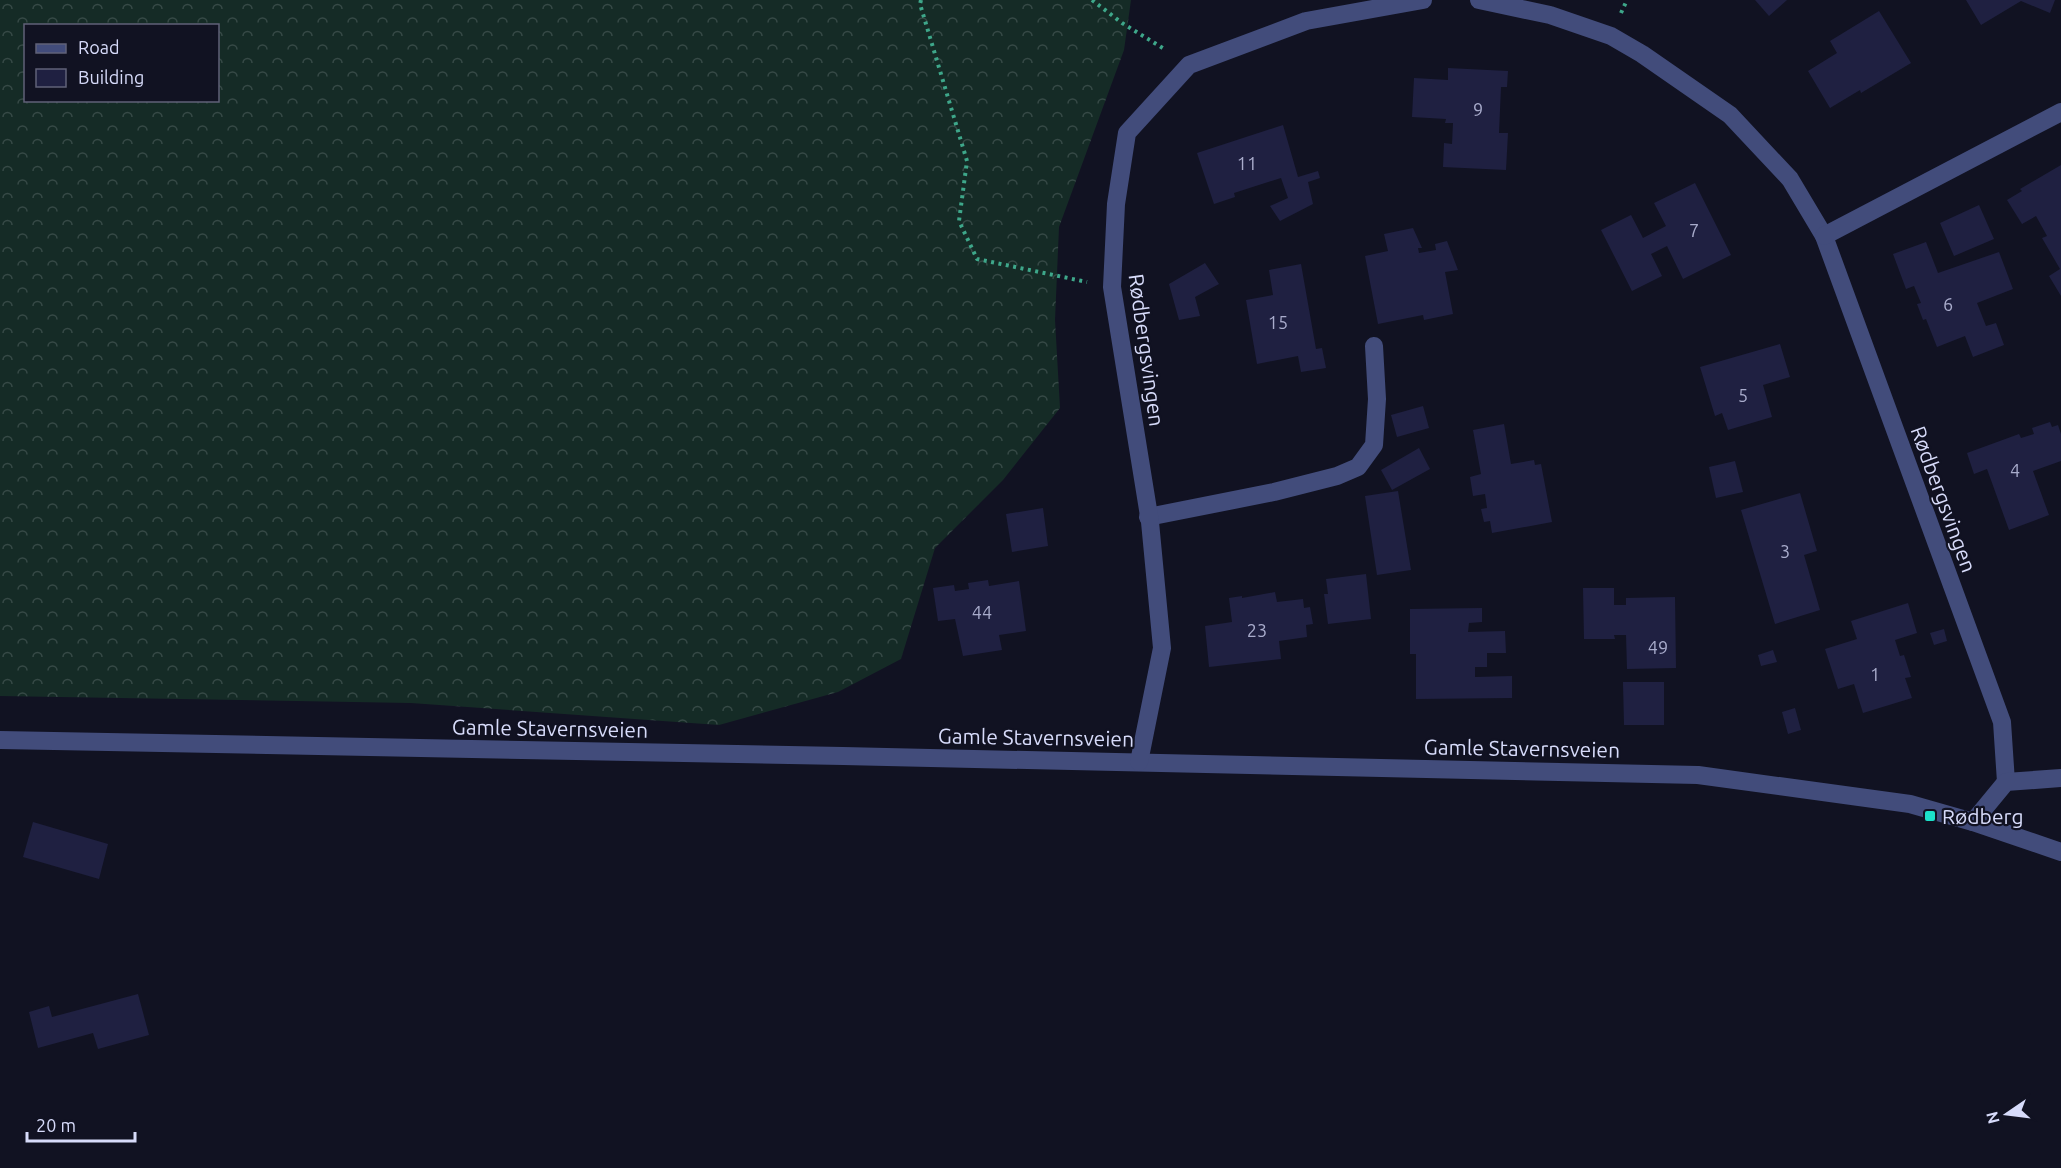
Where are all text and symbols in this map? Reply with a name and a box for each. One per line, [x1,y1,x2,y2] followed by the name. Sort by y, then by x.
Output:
[24,24,219,102] legend
[78,37,120,57] text: Road
[78,67,144,87] text: Building
[1473,99,1483,119] house number: 9
[1237,153,1257,173] house number: 11
[1689,220,1699,240] house number: 7
[1124,272,1170,428] street label: Rødbergsvingen
[1943,294,1953,314] house number: 6
[1268,312,1288,332] house number: 15
[1738,385,1748,405] house number: 5
[1906,423,1982,575] street label: Rødbergsvingen
[2010,460,2020,480] house number: 4
[1780,541,1790,561] house number: 3
[972,602,992,622] house number: 44
[1247,620,1267,640] house number: 23
[1648,637,1668,657] house number: 49
[1870,664,1880,684] house number: 1
[452,714,648,742] street label: Gamle Stavernsveien
[938,723,1134,751] street label: Gamle Stavernsveien
[1424,734,1620,762] street label: Gamle Stavernsveien
[1942,804,2024,828] place label: Rødberg
[1923,809,1937,823] marker: Rødberg
[1977,1084,2037,1144] north arrow
[27,1105,135,1143] scale bar
[1982,1110,2003,1126] text: N
[36,1115,76,1135] text: 20 m

